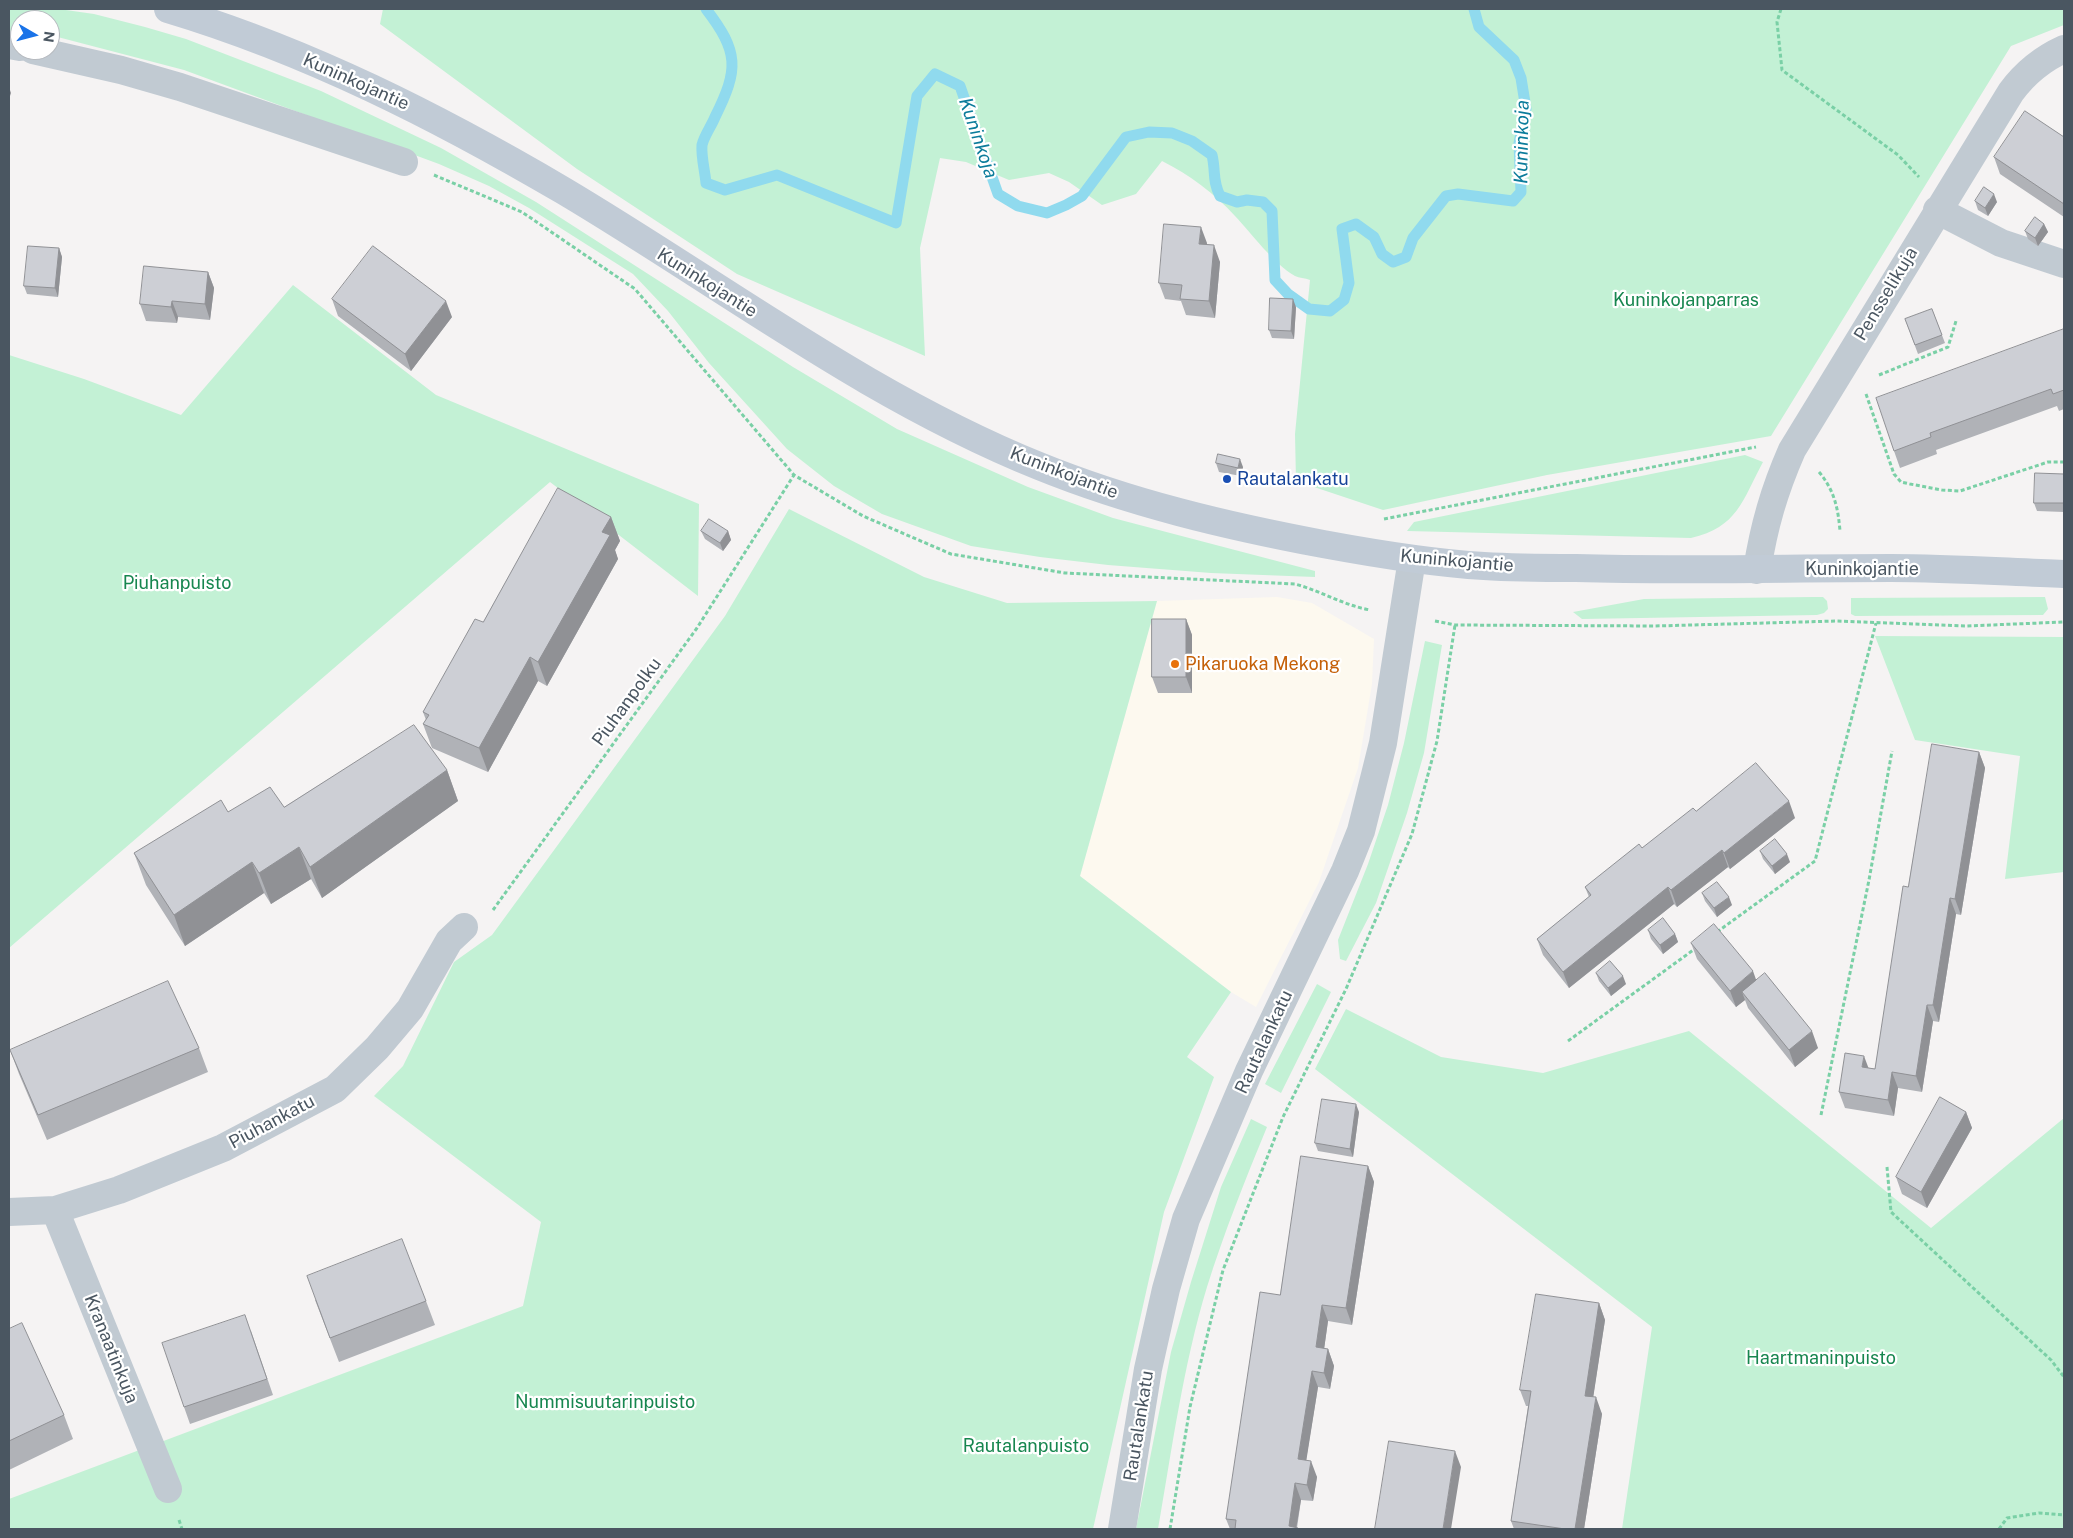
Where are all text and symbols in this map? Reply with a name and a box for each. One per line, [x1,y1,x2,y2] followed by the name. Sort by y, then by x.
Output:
[10,10,60,60] north arrow
[40,30,58,43] text: N
[300,49,412,115] street label: Kuninkojantie
[954,95,1002,181] water label: Kuninkoja
[1510,100,1534,184] water label: Kuninkoja
[1850,243,1922,345] street label: Pensselikuja
[653,244,761,322] street label: Kuninkojantie
[1613,289,1759,311] park label: Kuninkojanparras
[1007,443,1121,503] street label: Kuninkojantie
[1237,468,1349,490] place label: Rautalankatu
[1221,473,1233,485] marker: Rautalankatu
[1399,545,1515,577] street label: Kuninkojantie
[1805,558,1919,580] street label: Kuninkojantie
[123,572,231,594] park label: Piuhanpuisto
[1185,653,1340,675] place label: Pikaruoka Mekong
[588,654,666,750] street label: Piuhanpolku
[1169,658,1181,670] marker: Pikaruoka Mekong
[1231,987,1297,1097] street label: Rautalankatu
[225,1090,319,1154] street label: Piuhankatu
[79,1291,143,1407] street label: Kranaatinkuja
[1746,1347,1896,1369] park label: Haartmaninpuisto
[1120,1369,1158,1483] street label: Rautalankatu
[515,1391,695,1413] park label: Nummisuutarinpuisto
[963,1435,1089,1457] park label: Rautalanpuisto

